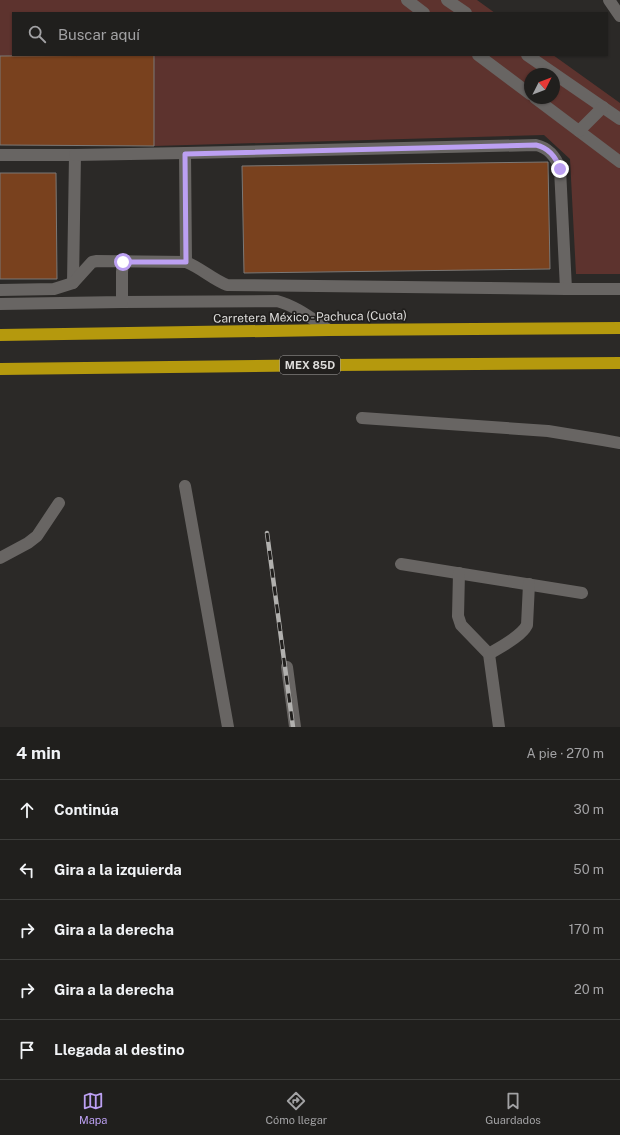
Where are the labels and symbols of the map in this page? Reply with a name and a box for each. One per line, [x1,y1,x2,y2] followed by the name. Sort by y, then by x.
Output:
[524,68,560,104] north arrow
[551,160,569,178] route end
[114,253,132,271] route start
[213,308,407,326] street label: Carretera México - Pachuca (Cuota)
[280,356,340,374] road number: MEX 85D

